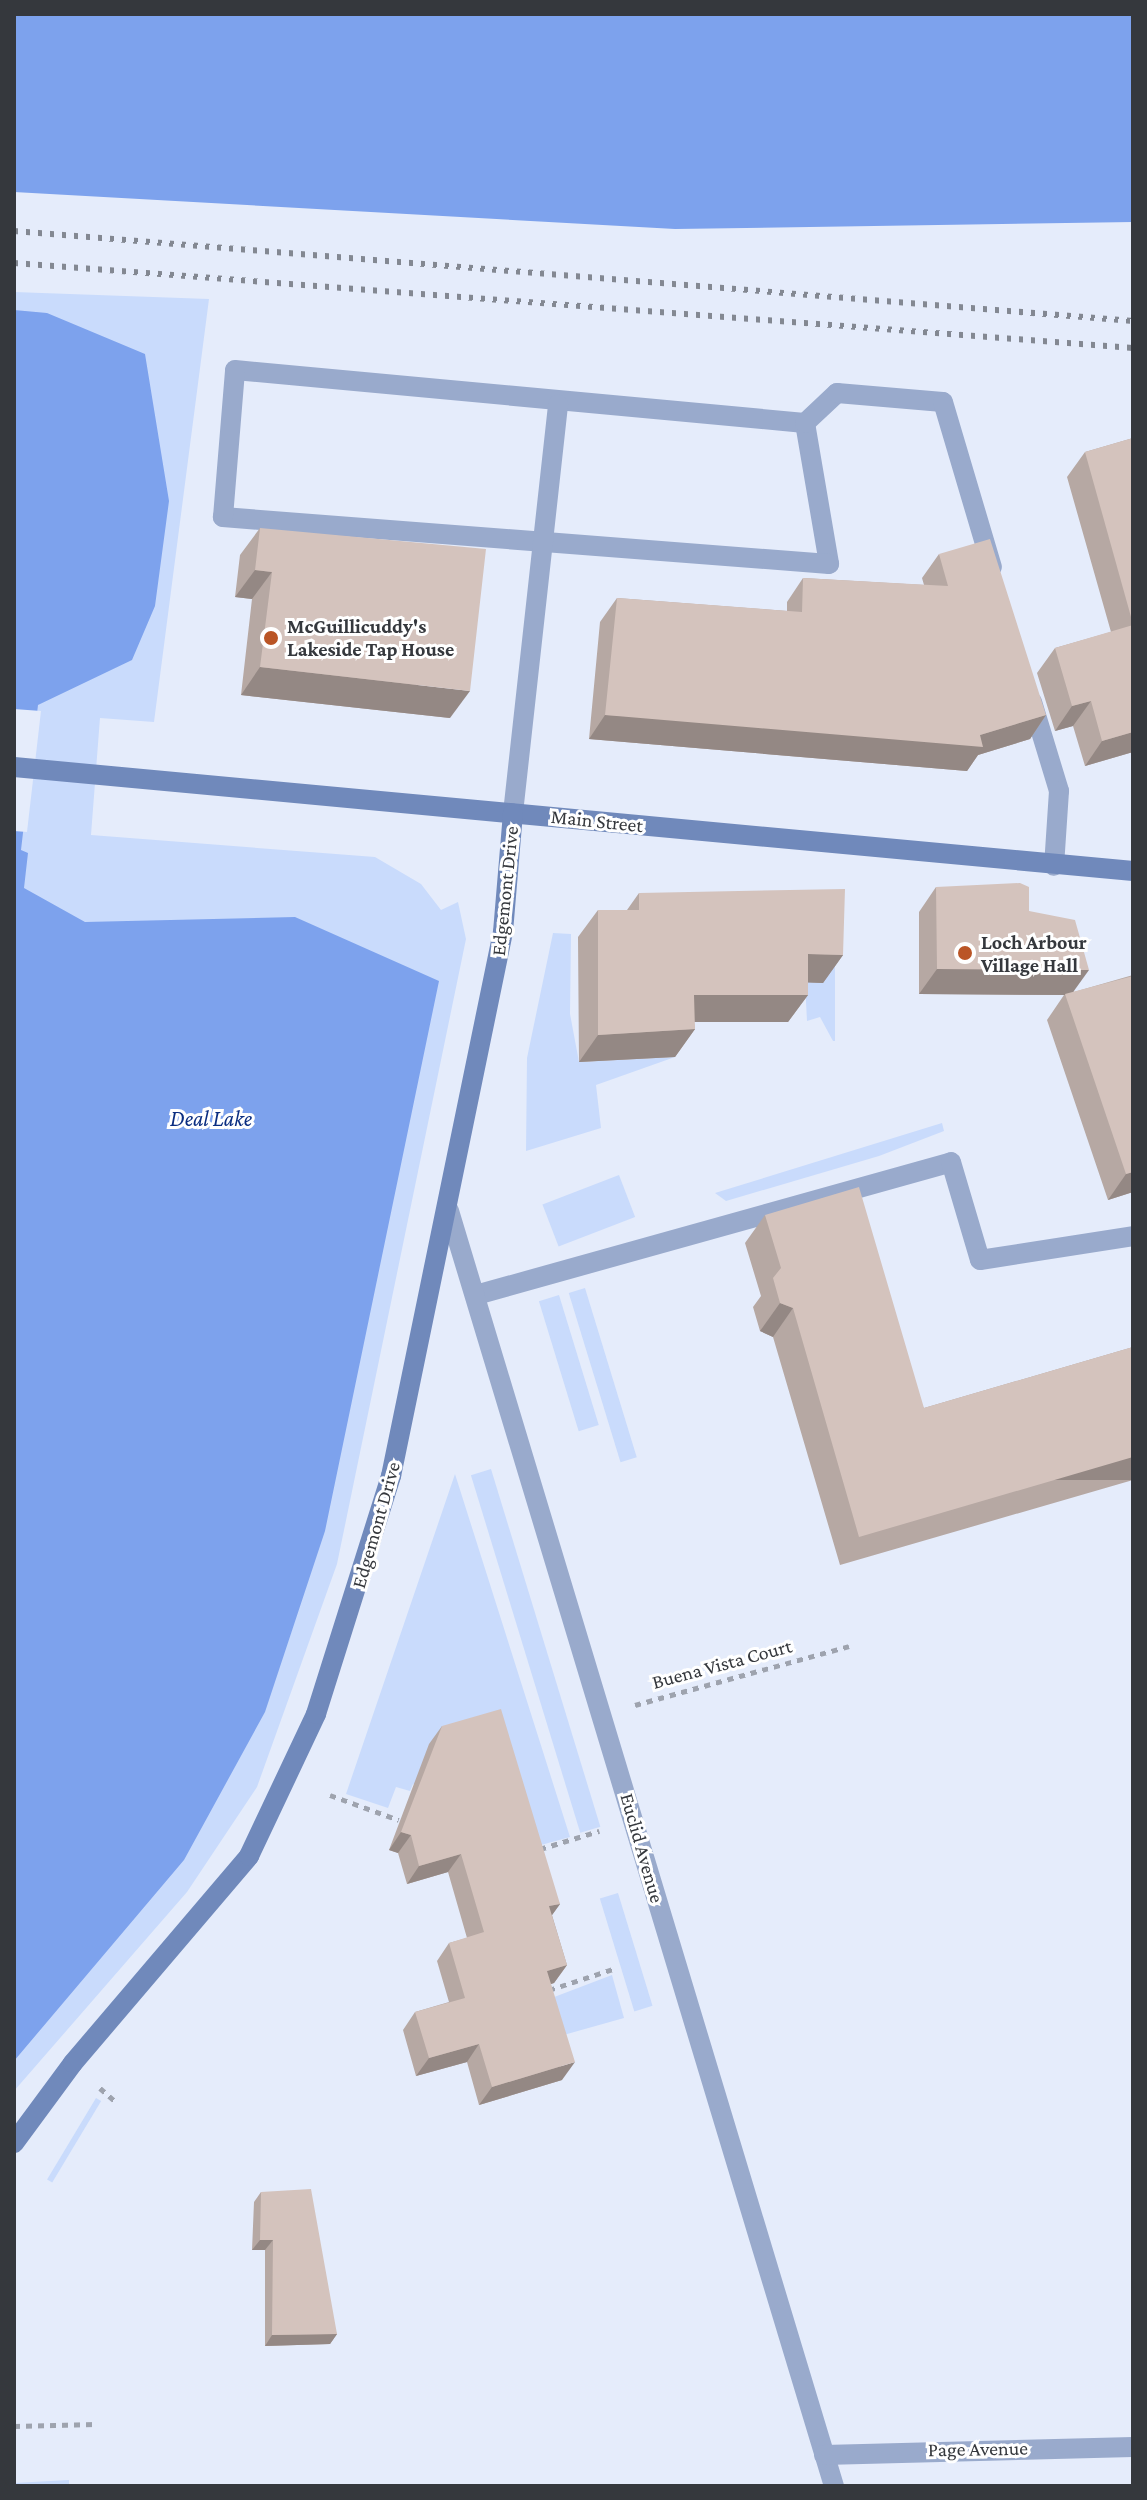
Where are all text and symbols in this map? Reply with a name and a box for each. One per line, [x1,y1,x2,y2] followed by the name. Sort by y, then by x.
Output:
[287,614,454,661] place label: McGuillicuddy's Lakeside Tap House
[262,629,280,647] marker: McGuillicuddy's Lakeside Tap House
[550,804,644,838] street label: Main Street
[486,825,524,957] street label: Edgemont Drive
[981,930,1087,977] place label: Loch Arbour Village Hall
[956,944,974,962] marker: Loch Arbour Village Hall
[170,1106,252,1132] water label: Deal Lake
[346,1459,406,1591] street label: Edgemont Drive
[649,1634,795,1694] street label: Buena Vista Court
[615,1790,669,1906] street label: Euclid Avenue
[928,2436,1028,2462] street label: Page Avenue

